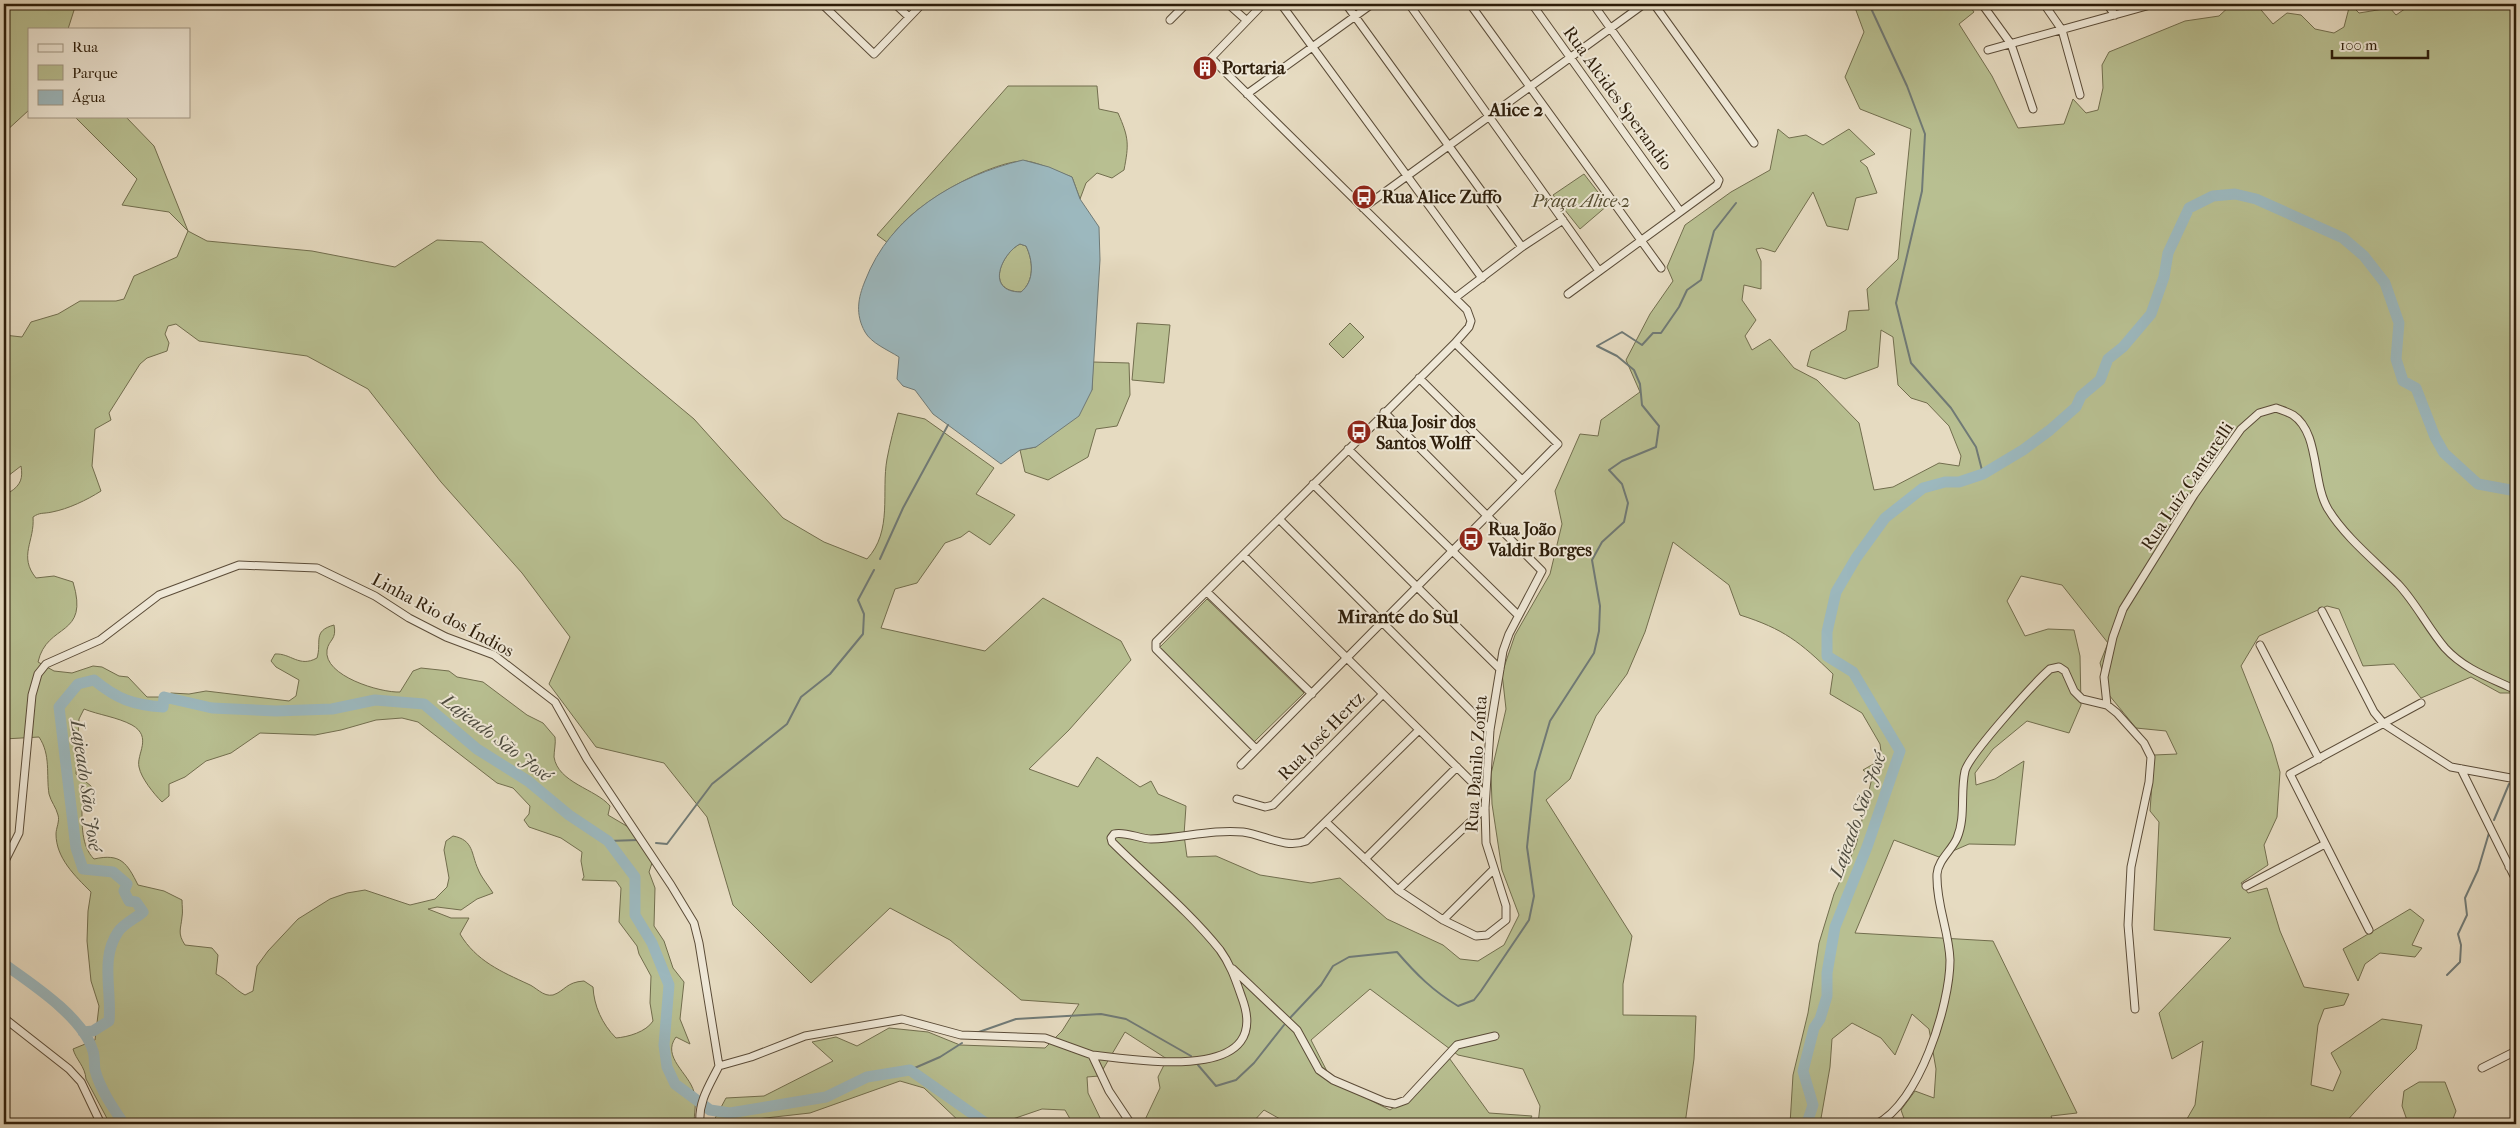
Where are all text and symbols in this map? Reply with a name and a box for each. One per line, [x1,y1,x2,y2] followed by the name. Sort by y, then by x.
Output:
[1558,22,1677,174] street label: Rua Alcides Sperandio
[28,28,190,118] legend
[2332,28,2429,60] scale bar
[2340,36,2378,54] text: 100 m
[72,38,99,56] text: Rua
[1192,55,1218,81] building icon: Portaria
[1222,58,1286,79] place label: Portaria
[72,64,118,82] text: Parque
[71,88,106,106] text: Água
[1488,99,1544,121] district label: Alice 2
[1351,184,1377,210] bus stop icon: Rua Alice Zuffo
[1382,187,1502,208] place label: Rua Alice Zuffo
[1531,191,1630,212] park label: Praça Alice 2
[1376,412,1476,454] place label: Rua Josir dos Santos Wolff
[2137,417,2239,555] street label: Rua Luiz Cantarelli
[1346,419,1372,445] bus stop icon: Rua Josir dos Santos Wolff
[1487,519,1592,561] place label: Rua João Valdir Borges
[1458,526,1484,552] bus stop icon: Rua João Valdir Borges
[368,568,518,662] street label: Linha Rio dos Índios
[1337,606,1459,628] district label: Mirante do Sul
[435,688,558,788] water label: Lajeado São José
[1274,688,1369,785] street label: Rua José Hertz
[1461,694,1492,833] street label: Rua Danilo Zonta
[66,716,106,854] water label: Lajeado São José
[1824,747,1892,883] water label: Lajeado São José

